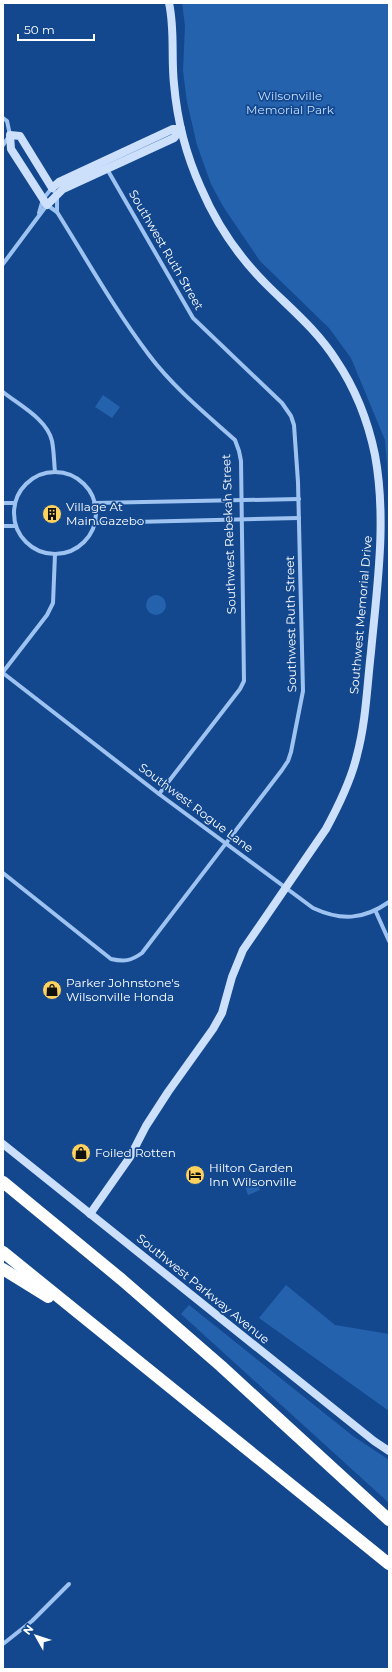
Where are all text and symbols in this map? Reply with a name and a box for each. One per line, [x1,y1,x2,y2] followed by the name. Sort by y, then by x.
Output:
[18,16,94,42] scale bar
[24,22,55,37] text: 50 m
[246,88,335,117] park label: Wilsonville Memorial Park
[126,187,207,313] street label: Southwest Ruth Street
[218,454,239,614] street label: Southwest Rebekah Street
[66,499,144,528] place label: Village At Main Gazebo
[41,503,63,525] building icon: Village At Main Gazebo
[346,535,375,695] street label: Southwest Memorial Drive
[282,556,299,692] street label: Southwest Ruth Street
[136,760,257,856] street label: Southwest Rogue Lane
[66,975,180,1004] place label: Parker Johnstone's Wilsonville Honda
[41,979,63,1001] shop icon: Parker Johnstone's Wilsonville Honda
[70,1142,92,1164] shop icon: Foiled Rotten
[95,1145,176,1160] place label: Foiled Rotten
[209,1160,296,1189] place label: Hilton Garden Inn Wilsonville
[184,1164,206,1186] hotel icon: Hilton Garden Inn Wilsonville
[134,1230,273,1347] street label: Southwest Parkway Avenue
[16,1616,56,1656] north arrow
[20,1622,36,1638] text: N

